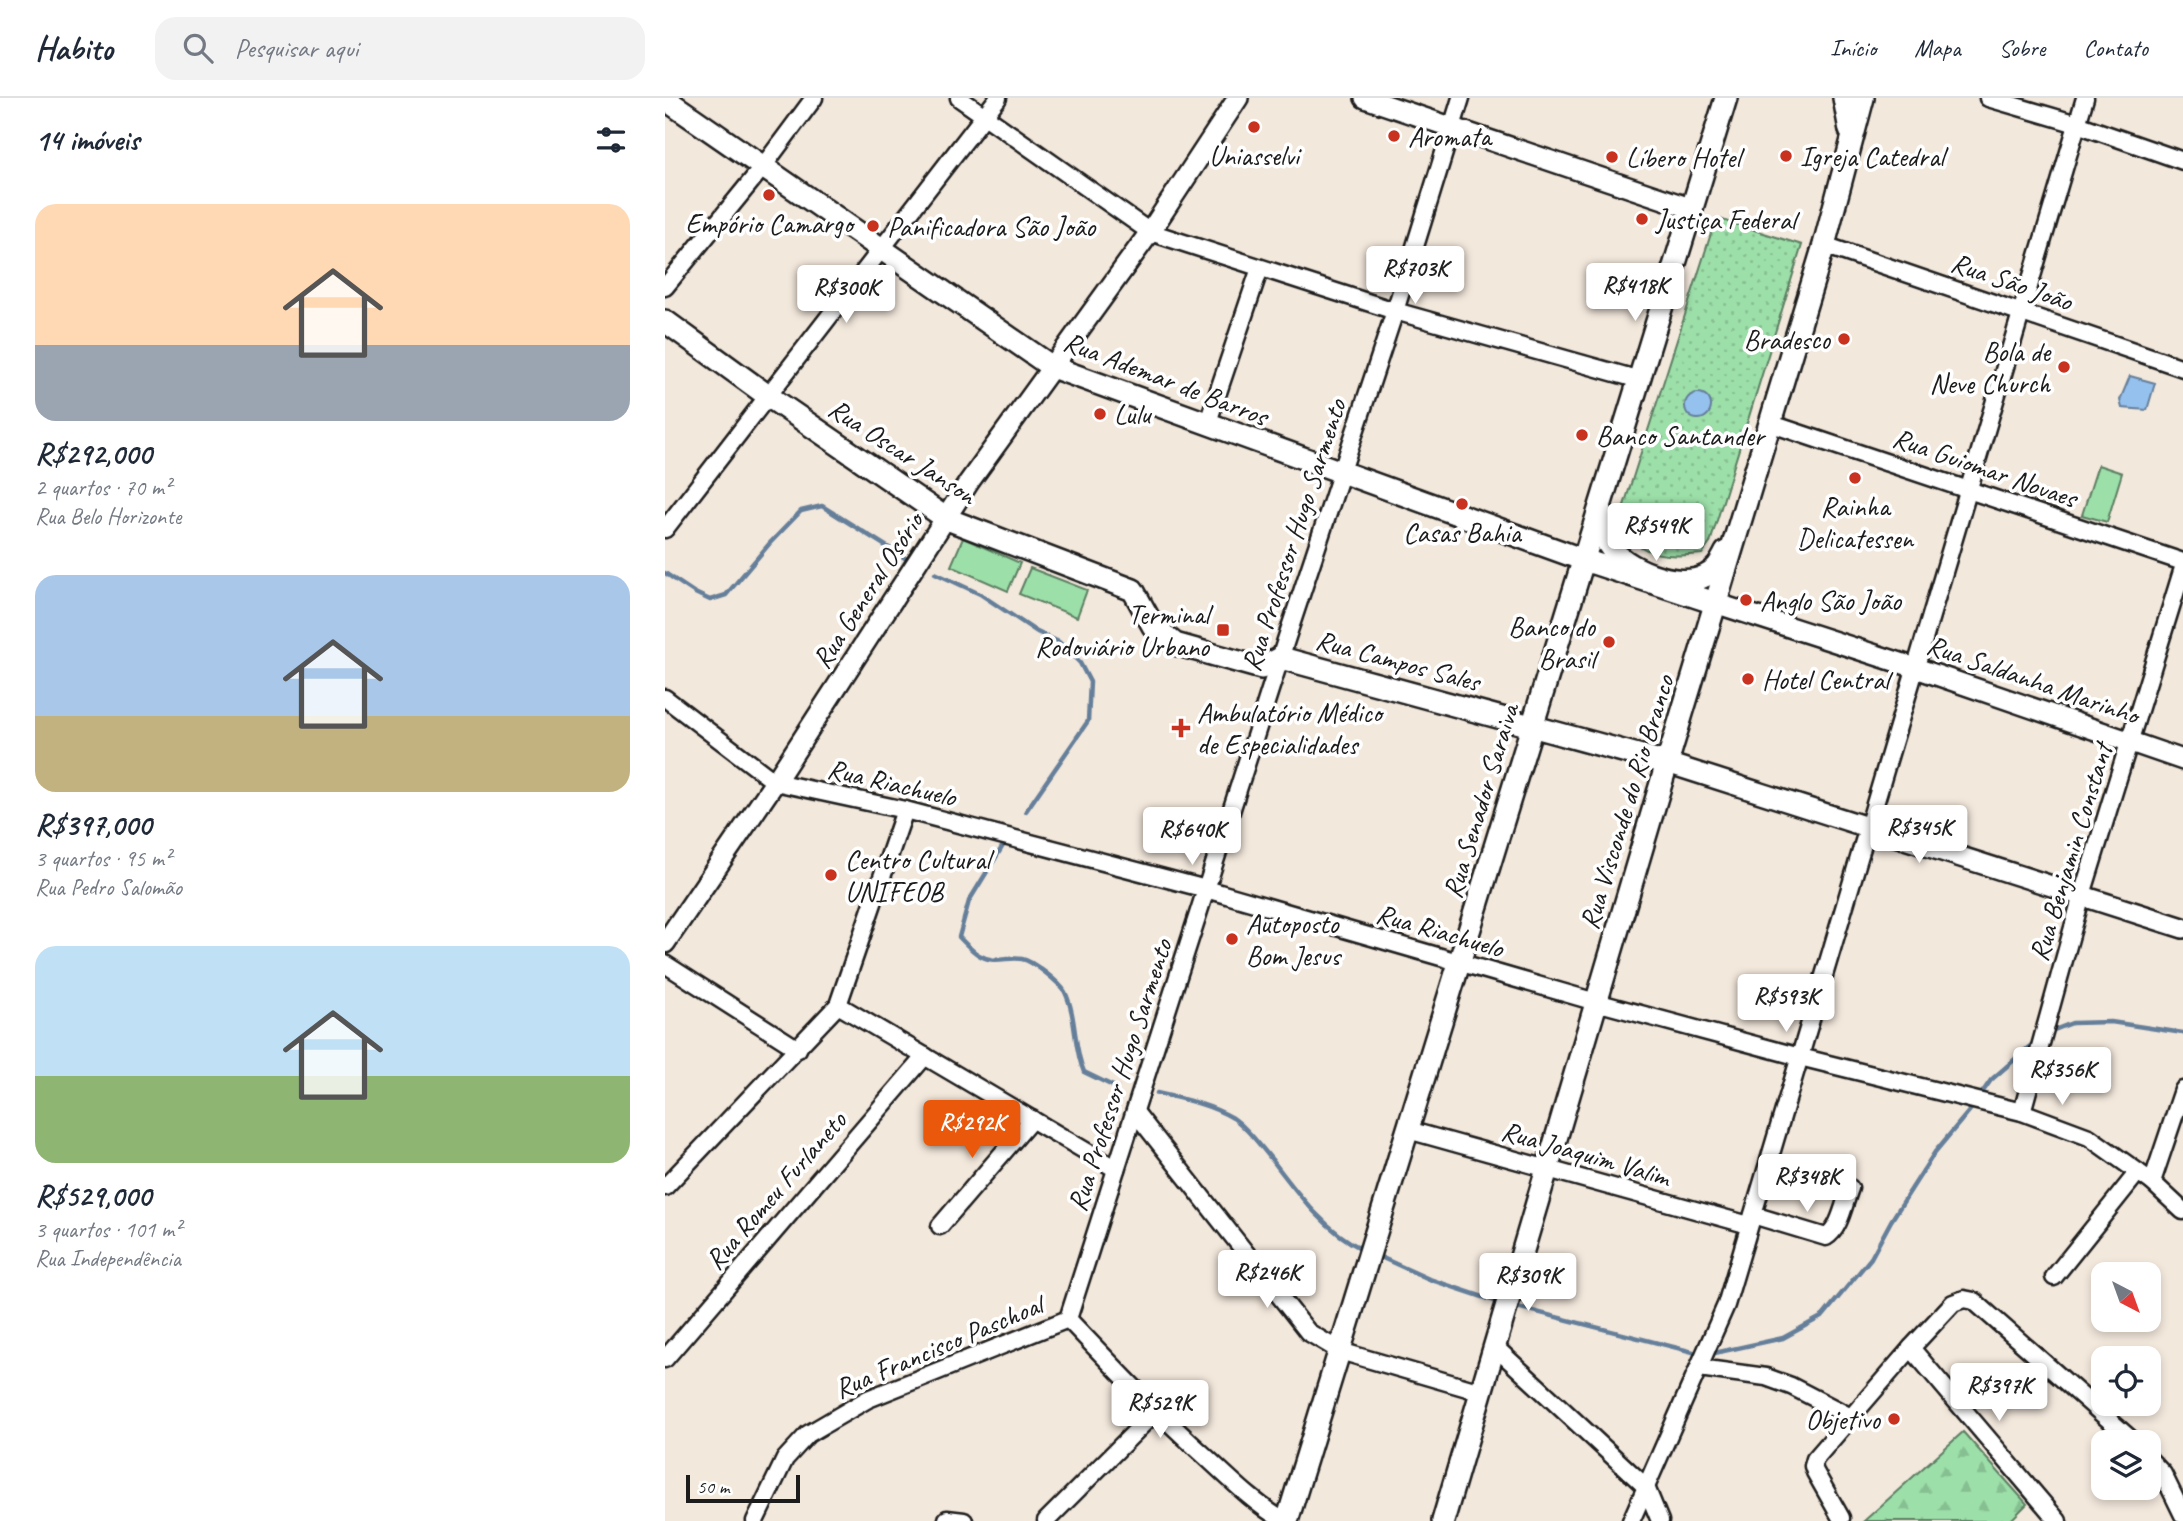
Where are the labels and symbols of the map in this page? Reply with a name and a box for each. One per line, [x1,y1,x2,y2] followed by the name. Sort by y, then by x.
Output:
[1246,119,1262,135] marker: Uniasselvi
[1408,119,1493,154] place label: Aromata
[1386,128,1402,144] marker: Aromata
[1209,138,1303,173] place label: Uniasselvi
[1800,139,1949,174] place label: Igreja Catedral
[1626,140,1745,175] place label: Líbero Hotel
[1778,148,1794,164] marker: Igreja Catedral
[1604,149,1620,165] marker: Líbero Hotel
[761,187,777,203] marker: Empório Camargo
[1654,202,1801,237] place label: Justiça Federal
[685,206,856,241] place label: Empório Camargo
[887,209,1097,244] place label: Panificadora São João
[1634,211,1650,227] marker: Justiça Federal
[865,218,881,234] marker: Panificadora São João
[1947,244,2079,319] street label: Rua São João
[1358,246,1472,306] pin: R$703K
[1578,264,1692,323] pin: R$418K
[789,266,903,325] pin: R$300K
[1744,322,1832,357] place label: Bradesco
[1059,324,1275,434] street label: Rua Ademar de Barros
[1836,331,1852,347] marker: Bradesco
[1929,334,2052,401] place label: Bola de Neve Church
[2056,359,2072,375] marker: Bola de Neve Church
[822,391,985,513] street label: Rua Oscar Janson
[1233,393,1355,676] street label: Rua Professor Hugo Sarmento
[1114,397,1152,432] place label: Lulu
[1092,406,1108,422] marker: Lulu
[1596,418,1767,453] place label: Banco Santander
[1888,420,2084,516] street label: Rua Guiomar Novaes
[1574,427,1590,443] marker: Banco Santander
[1847,470,1863,486] marker: Rainha Delicatessen
[1797,489,1915,556] place label: Rainha Delicatessen
[1454,496,1470,512] marker: Casas Bahia
[804,503,933,675] street label: Rua General Osório
[1599,504,1713,563] pin: R$549K
[1403,515,1523,550] place label: Casas Bahia
[1760,583,1903,618] place label: Anglo São João
[1738,592,1754,608] marker: Anglo São João
[1035,597,1214,664] place label: Terminal Rodoviário Urbano
[1508,609,1600,676] place label: Banco do Brasil
[1215,622,1231,638] marker: Terminal Rodoviário Urbano
[1312,622,1486,700] street label: Rua Campos Sales
[1922,627,2146,733] street label: Rua Saldanha Marinho
[1601,634,1617,650] marker: Banco do Brasil
[1762,662,1894,697] place label: Hotel Central
[1571,669,1682,933] street label: Rua Visconde do Rio Branco
[1740,671,1756,687] marker: Hotel Central
[1197,695,1385,762] place label: Ambulatório Médico de Especialidades
[1434,697,1527,902] street label: Rua Senador Saraiva
[1171,718,1191,738] marker: Ambulatório Médico de Especialidades
[2021,736,2121,965] street label: Rua Benjamin Constant
[824,751,962,815] street label: Rua Riachuelo
[1862,806,1976,865] pin: R$345K
[1135,808,1249,867] pin: R$640K
[845,842,995,909] place label: Centro Cultural UNIFEOB
[823,867,839,883] marker: Centro Cultural UNIFEOB
[1372,896,1510,966] street label: Rua Riachuelo
[1246,906,1342,973] place label: Autoposto Bom Jesus
[1224,931,1240,947] marker: Autoposto Bom Jesus
[1059,933,1181,1216] street label: Rua Professor Hugo Sarmento
[1729,974,1843,1034] pin: R$593K
[2005,1048,2119,1107] pin: R$356K
[915,1100,1029,1160] pin: R$292K
[697,1102,855,1277] street label: Rua Romeu Furlaneto
[1498,1113,1676,1195] street label: Rua Joaquim Valim
[1750,1154,1864,1214] pin: R$348K
[1210,1250,1324,1310] pin: R$246K
[1471,1254,1585,1313] pin: R$309K
[2091,1262,2161,1332] north arrow
[829,1285,1052,1406] street label: Rua Francisco Paschoal
[1942,1364,2056,1423] pin: R$397K
[1103,1380,1217,1440] pin: R$529K
[1805,1402,1882,1437] place label: Objetivo
[1886,1411,1902,1427] marker: Objetivo
[686,1472,800,1504] scale bar

